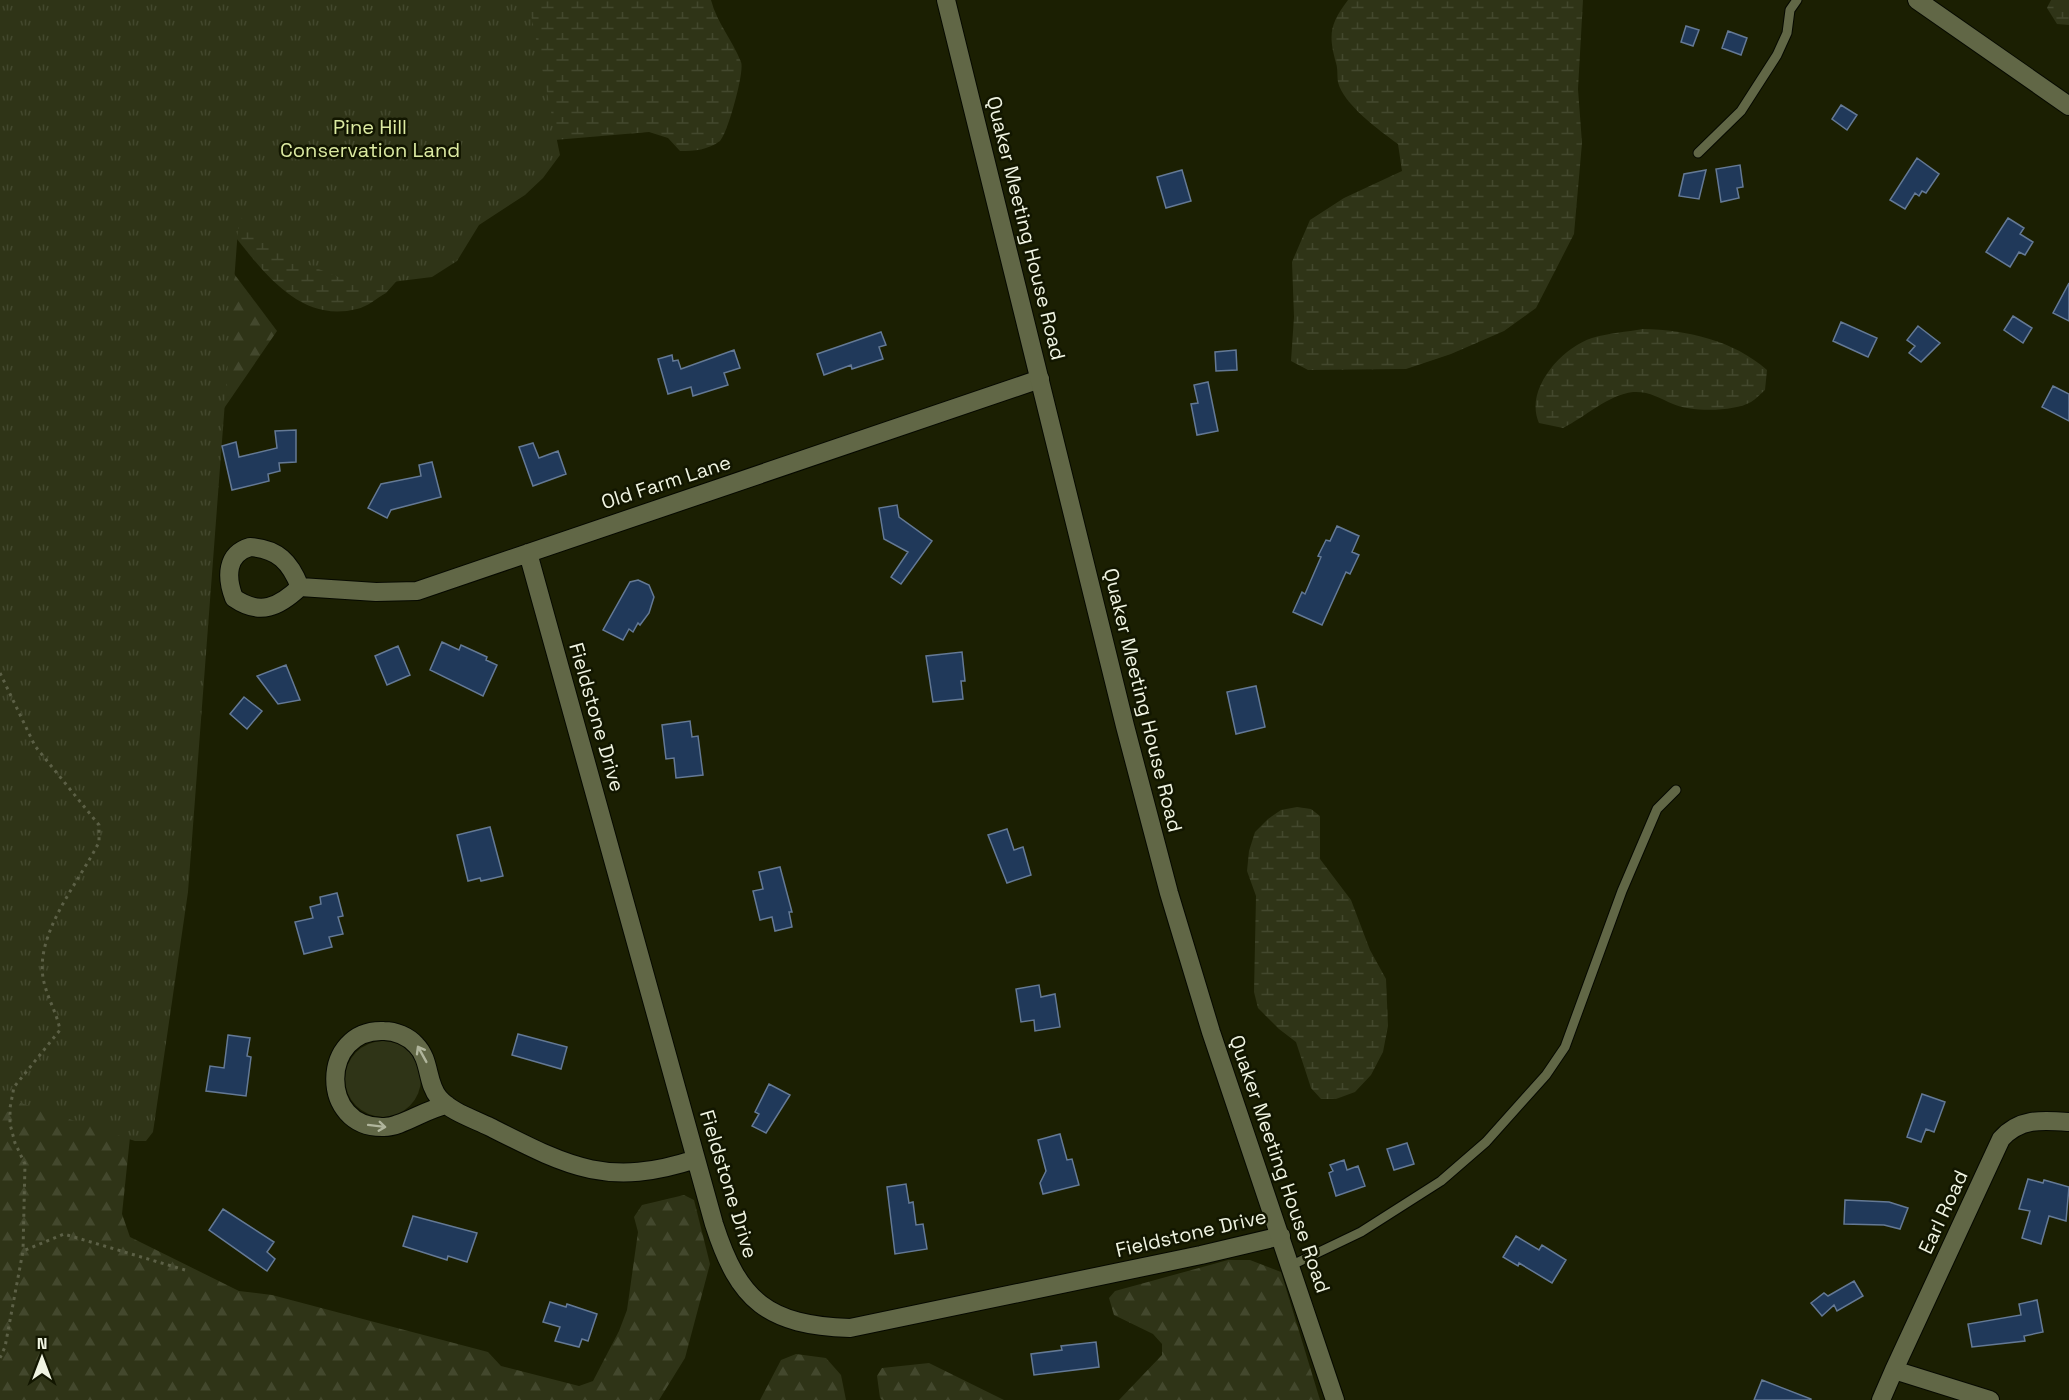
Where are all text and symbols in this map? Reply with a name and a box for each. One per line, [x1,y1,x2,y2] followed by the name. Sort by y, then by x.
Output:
[981,93,1071,363] street label: Quaker Meeting House Road
[280,114,460,163] park label: Pine Hill Conservation Land
[598,449,734,515] street label: Old Farm Lane
[1098,565,1188,835] street label: Quaker Meeting House Road
[563,639,631,795] street label: Fieldstone Drive
[1224,1032,1336,1296] street label: Quaker Meeting House Road
[416,1046,428,1063] one-way arrow
[694,1107,764,1261] street label: Fieldstone Drive
[367,1120,386,1131] one-way arrow
[1912,1166,1974,1258] street label: Earl Road
[1113,1203,1269,1263] street label: Fieldstone Drive
[12,1328,72,1388] north arrow
[37,1333,47,1354] text: N

